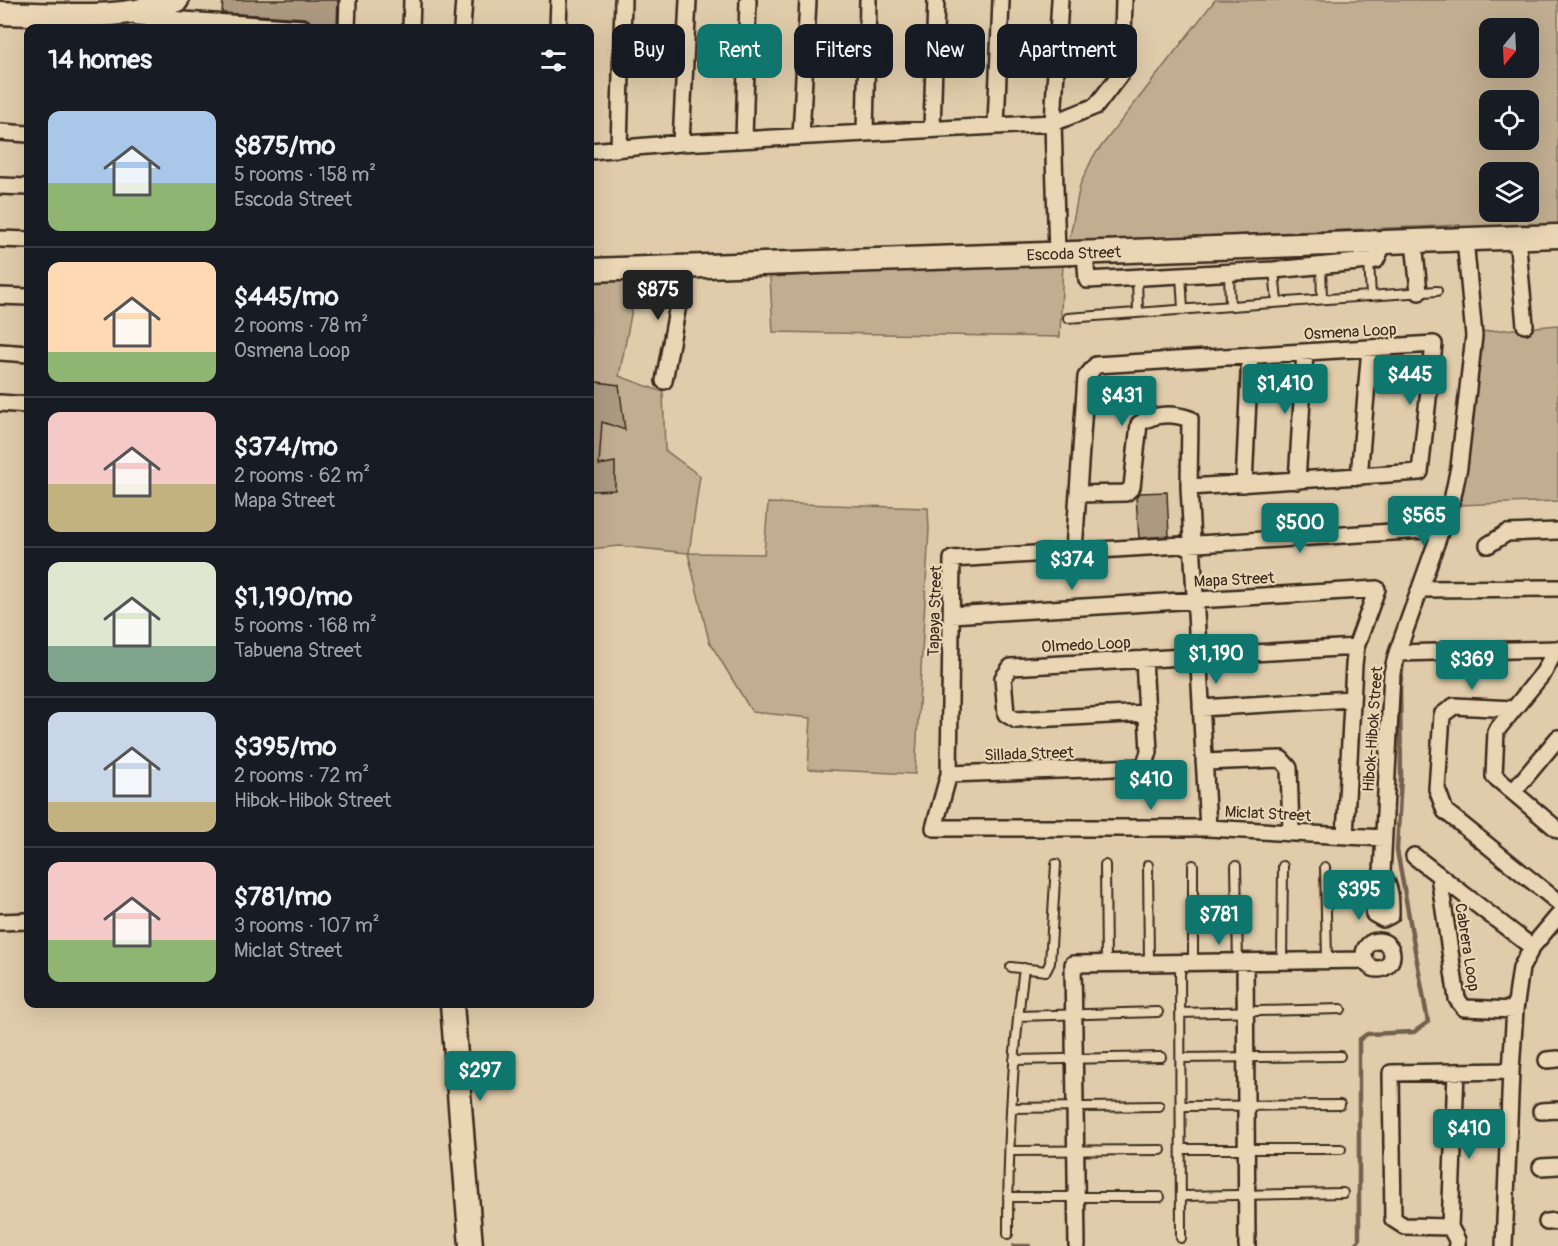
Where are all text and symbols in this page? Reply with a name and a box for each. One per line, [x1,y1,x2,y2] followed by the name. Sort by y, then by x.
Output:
[1479,18,1539,78] north arrow
[1479,18,1539,222] map controls
[612,24,685,78] chip: Buy
[697,24,782,78] chip: Rent
[794,24,893,78] chip: Filters
[905,24,985,78] chip: New
[997,24,1137,78] chip: Apartment
[48,44,152,76] text: 14 homes
[537,44,570,77] icon: filters
[1479,90,1539,150] button: locate
[234,130,335,162] text: $875/mo
[96,135,168,207] icon: home
[234,162,376,187] text: 5 rooms · 158 m²
[1479,162,1539,222] button: layers
[234,187,352,212] text: Escoda Street
[1026,242,1122,266] street label: Escoda Street
[622,270,694,321] pin: $875
[637,277,679,302] text: $875
[234,281,339,313] text: $445/mo
[96,286,168,358] icon: home
[234,313,368,338] text: 2 rooms · 78 m²
[1303,320,1397,344] street label: Osmena Loop
[234,338,350,363] text: Osmena Loop
[1374,355,1446,406] pin: $445
[1388,362,1432,387] text: $445
[1236,364,1334,415] pin: $1,410
[1257,371,1313,396] text: $1,410
[1086,376,1158,427] pin: $431
[1101,383,1143,408] text: $431
[234,431,338,463] text: $374/mo
[96,436,168,508] icon: home
[234,463,370,488] text: 2 rooms · 62 m²
[234,488,335,513] text: Mapa Street
[1388,496,1460,547] pin: $565
[1264,503,1336,554] pin: $500
[1402,503,1446,528] text: $565
[1276,510,1325,535] text: $500
[1036,540,1108,591] pin: $374
[1050,547,1094,572] text: $374
[923,564,947,657] street label: Tapaya Street
[1193,568,1275,592] street label: Mapa Street
[234,581,353,613] text: $1,190/mo
[96,586,168,658] icon: home
[234,613,377,638] text: 5 rooms · 168 m²
[1041,633,1131,657] street label: Olmedo Loop
[1167,634,1265,685] pin: $1,190
[234,638,362,663] text: Tabuena Street
[1436,640,1508,691] pin: $369
[1188,641,1244,666] text: $1,190
[1450,647,1494,672] text: $369
[1359,665,1387,793] street label: Hibok-Hibok Street
[234,731,336,763] text: $395/mo
[96,736,168,808] icon: home
[984,742,1075,766] street label: Sillada Street
[1115,760,1187,811] pin: $410
[234,763,369,788] text: 2 rooms · 72 m²
[1129,767,1173,792] text: $410
[234,788,391,813] text: Hibok-Hibok Street
[1224,802,1312,826] street label: Miclat Street
[1323,870,1395,921] pin: $395
[1337,877,1381,902] text: $395
[234,881,332,913] text: $781/mo
[96,886,168,958] icon: home
[1183,895,1255,946] pin: $781
[1199,902,1239,927] text: $781
[1450,902,1484,993] street label: Cabrera Loop
[234,913,380,938] text: 3 rooms · 107 m²
[234,938,342,963] text: Miclat Street
[444,1051,516,1102] pin: $297
[459,1058,501,1083] text: $297
[1433,1109,1505,1160] pin: $410
[1447,1116,1491,1141] text: $410

